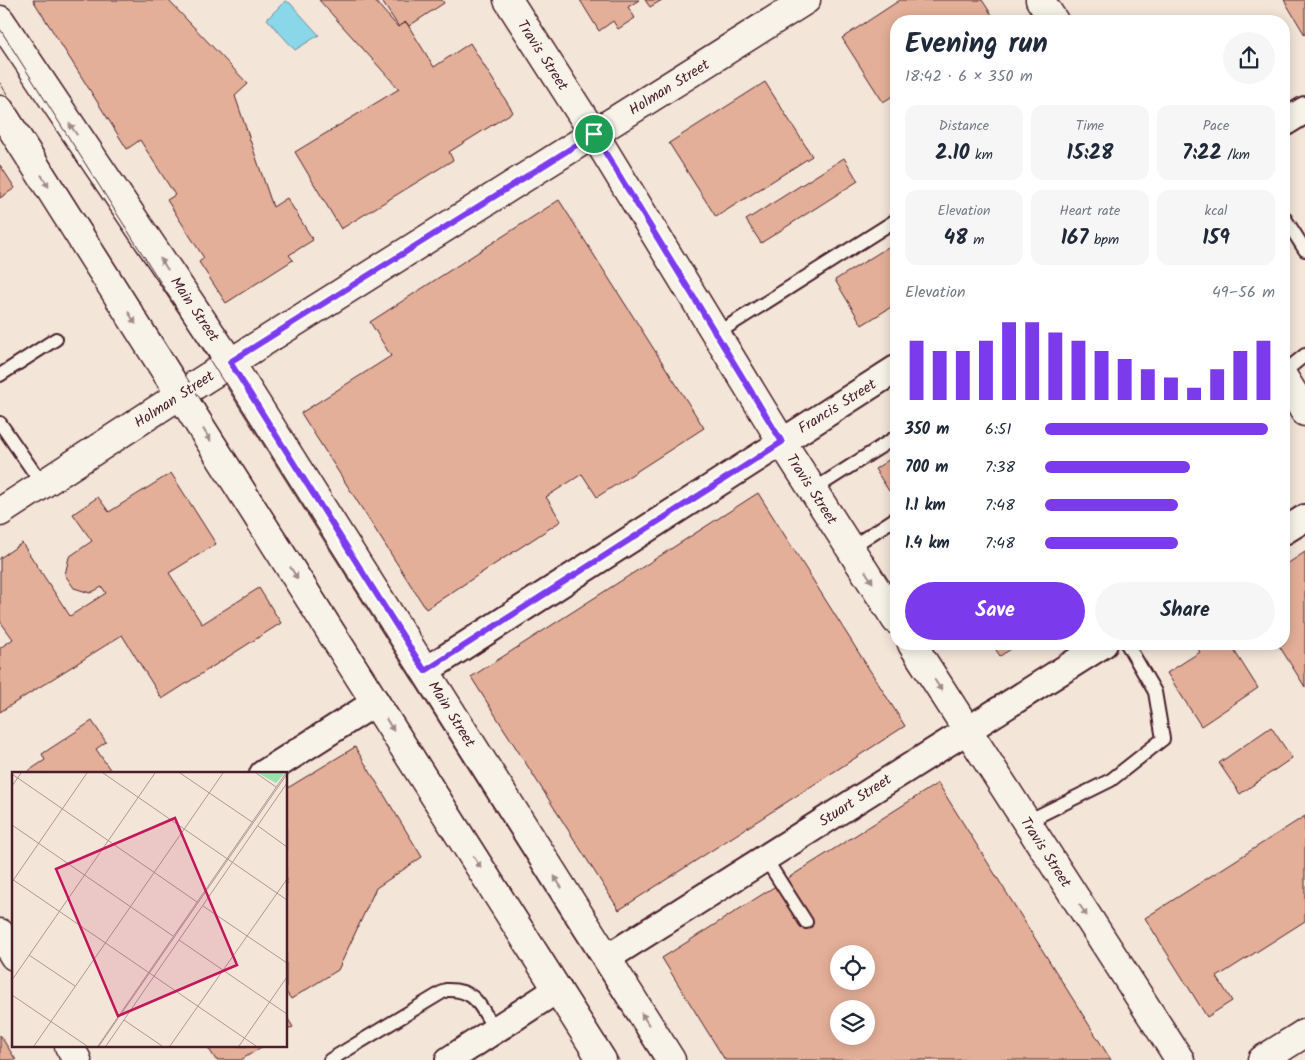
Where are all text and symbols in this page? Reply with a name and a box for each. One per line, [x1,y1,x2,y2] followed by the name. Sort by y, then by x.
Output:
[510,15,574,96] street label: Travis Street
[905,22,1048,67] text: Evening run
[1223,32,1275,84] button: share
[624,53,715,122] street label: Holman Street
[905,64,1033,89] text: 18:42 · 6 × 350 m
[573,113,615,155] pin
[939,115,989,137] text: Distance
[1076,115,1104,137] text: Time
[1203,115,1229,137] text: Pace
[580,120,608,148] icon: arrive
[68,122,78,136] one-way arrow
[935,137,970,170] text: 2.10
[1067,137,1113,170] text: 15:28
[1182,137,1222,170] text: 7:22
[970,144,993,166] text: km
[1222,144,1250,166] text: /km
[40,174,50,187] one-way arrow
[938,200,990,222] text: Elevation
[1060,200,1120,222] text: Heart rate
[1205,200,1227,222] text: kcal
[944,222,968,255] text: 48
[1061,222,1088,255] text: 167
[1202,222,1230,255] text: 159
[968,229,984,251] text: m
[1088,229,1119,251] text: bpm
[159,257,169,271] one-way arrow
[163,272,225,347] street label: Main Street
[905,280,966,305] text: Elevation
[1212,280,1275,305] text: 49–56 m
[127,311,137,324] one-way arrow
[130,365,220,435] street label: Holman Street
[794,373,882,440] street label: Francis Street
[905,417,949,442] text: 350 m
[985,417,1011,442] text: 6:51
[202,429,211,442] one-way arrow
[779,449,843,530] street label: Travis Street
[905,455,948,480] text: 700 m
[985,455,1015,480] text: 7:38
[905,493,946,518] text: 1.1 km
[985,493,1015,518] text: 7:48
[905,531,950,556] text: 1.4 km
[985,531,1015,556] text: 7:48
[289,566,298,579] one-way arrow
[864,570,874,583] one-way arrow
[905,582,1085,640] button: Save
[1095,582,1275,640] button: Share
[421,677,481,753] street label: Main Street
[933,678,943,691] one-way arrow
[385,718,395,731] one-way arrow
[814,768,897,833] street label: Stuart Street
[12,772,288,1048] inset map
[1013,812,1077,893] street label: Travis Street
[472,855,482,869] one-way arrow
[554,875,563,888] one-way arrow
[1078,903,1088,916] one-way arrow
[830,945,875,1045] map controls
[830,945,875,990] button: locate
[830,1000,875,1045] button: layers
[640,1012,650,1025] one-way arrow

